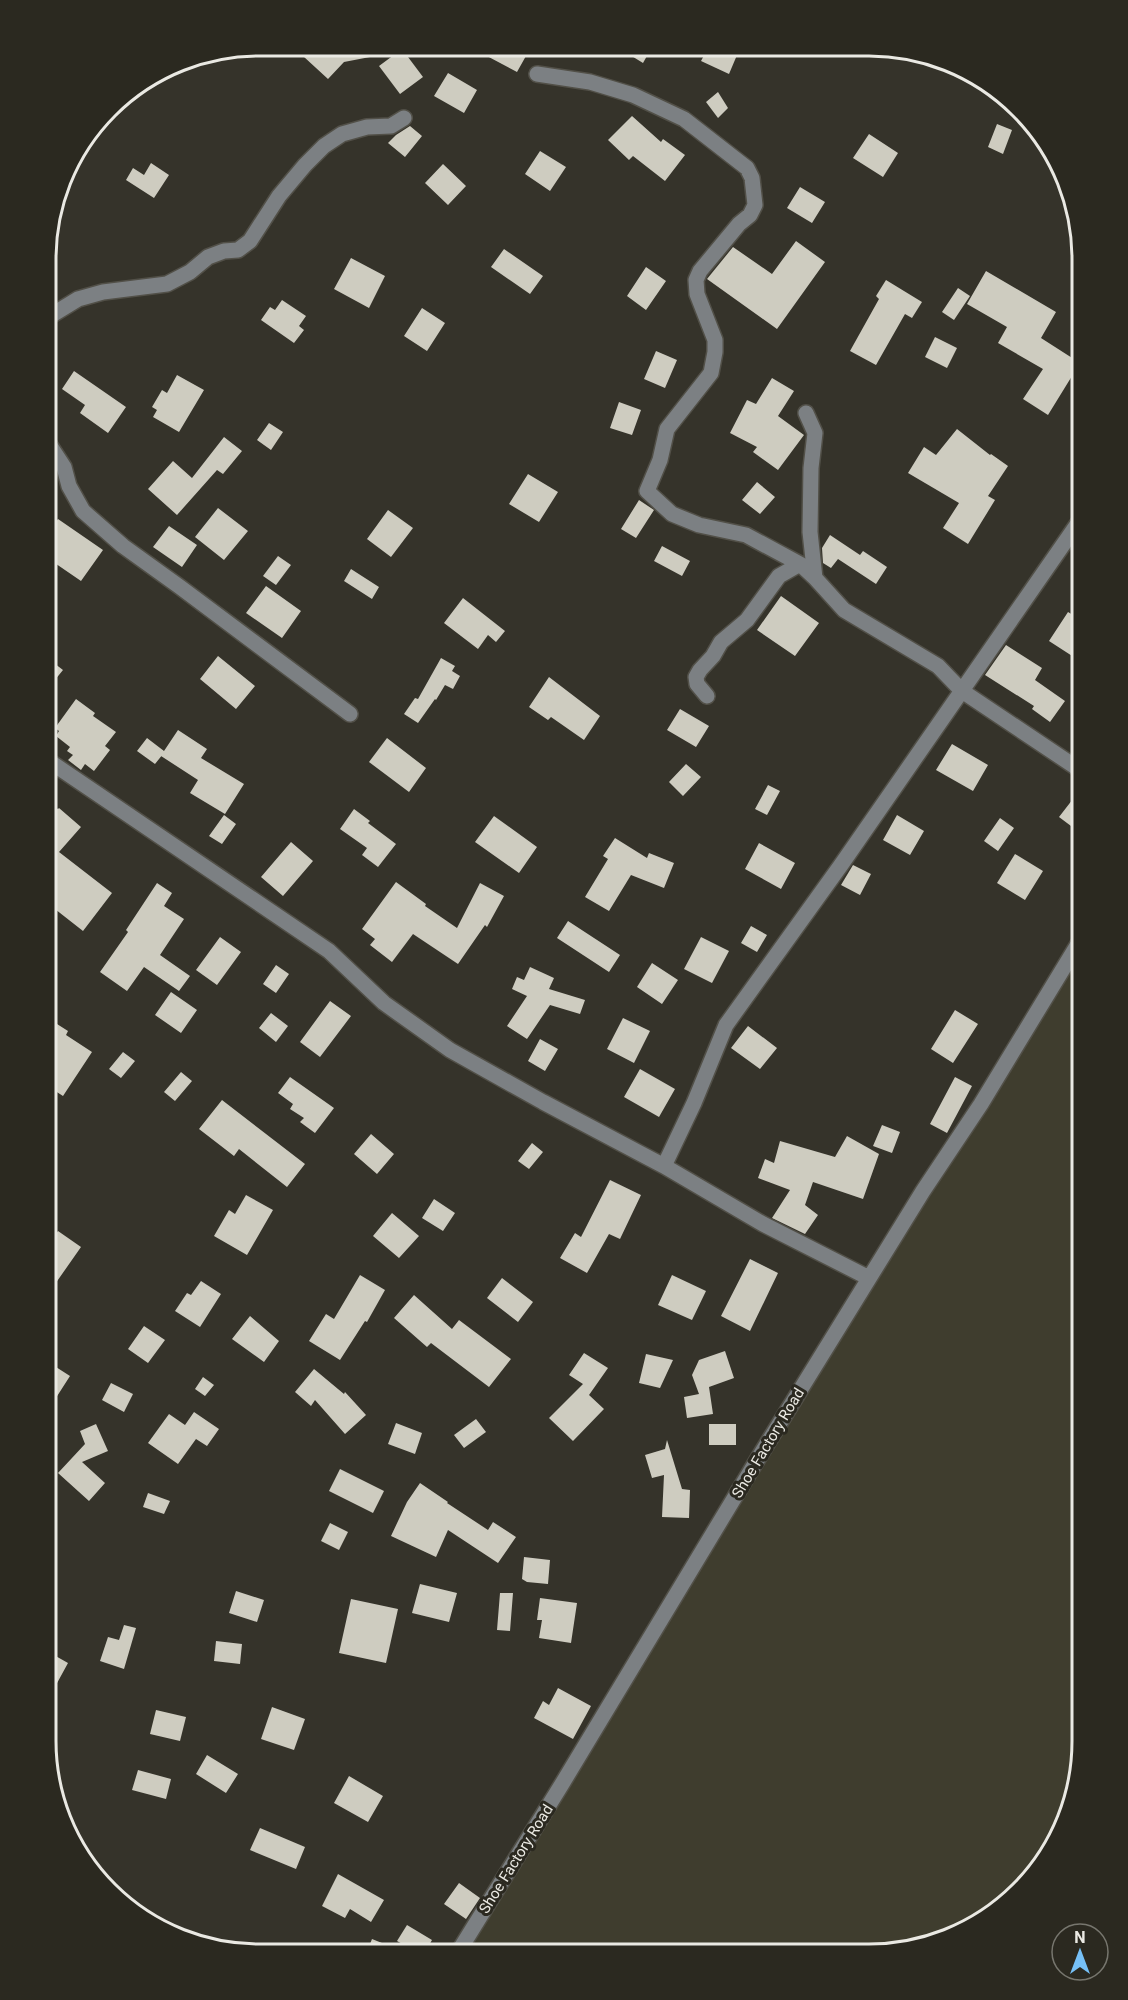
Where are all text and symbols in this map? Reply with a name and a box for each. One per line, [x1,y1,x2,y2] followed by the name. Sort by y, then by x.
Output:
[728,1385,808,1501] street label: Shoe Factory Road
[475,1801,557,1917] street label: Shoe Factory Road
[1050,1922,1110,1982] north arrow
[1074,1928,1086,1947] text: N

